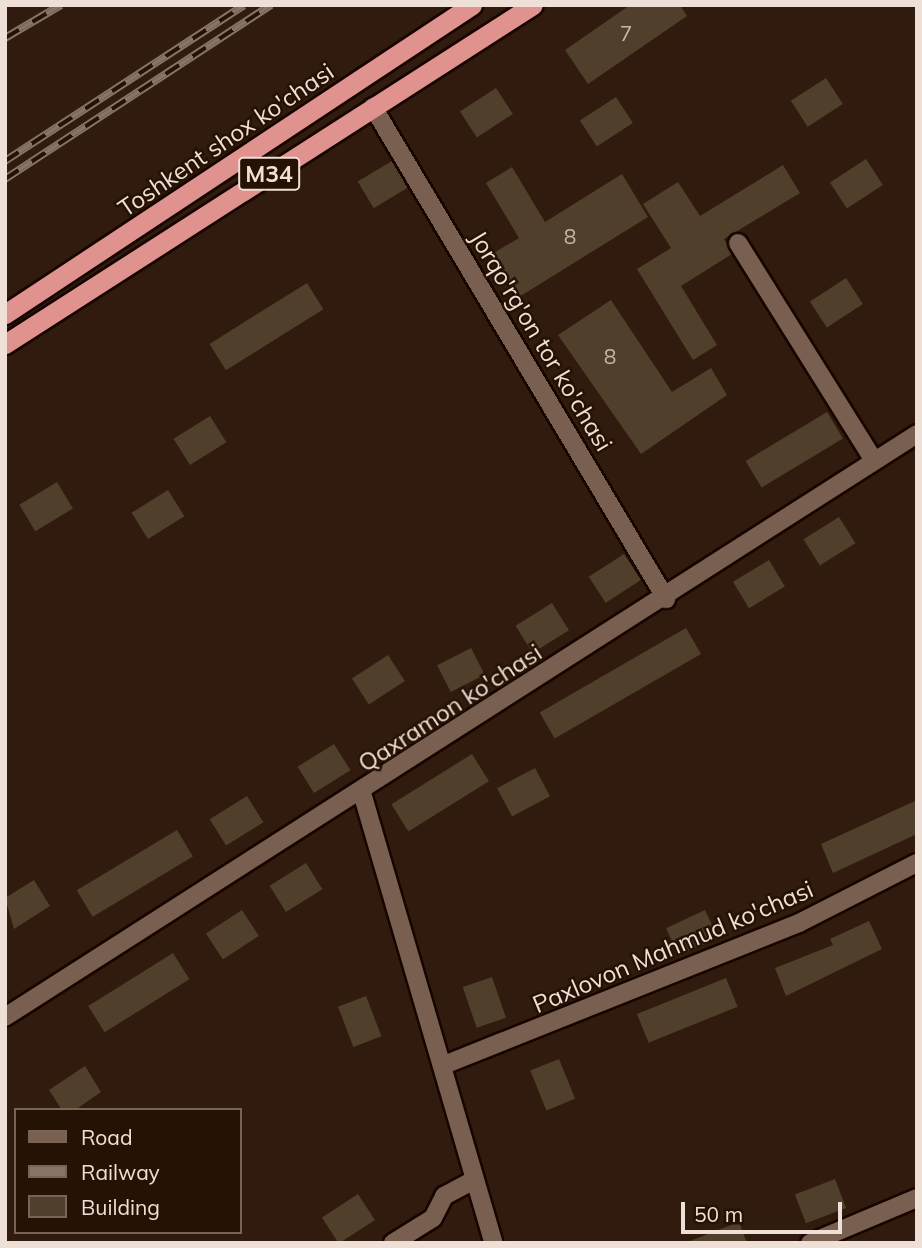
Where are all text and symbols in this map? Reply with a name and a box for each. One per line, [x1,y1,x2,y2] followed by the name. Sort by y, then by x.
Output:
[620,20,632,46] house number: 7
[113,57,339,223] street label: Toshkent shox ko'chasi
[238,154,300,194] road number: M34
[564,223,576,249] house number: 8
[464,226,618,456] street label: Jorqo'rg'on tor ko'chasi
[604,343,616,369] house number: 8
[353,638,547,778] street label: Qaxramon ko'chasi
[528,875,818,1019] street label: Paxlovon Mahmud ko'chasi
[14,1108,242,1234] legend
[81,1124,132,1150] text: Road
[81,1159,160,1185] text: Railway
[684,1188,845,1232] scale bar
[81,1194,160,1220] text: Building
[694,1201,743,1227] text: 50 m

